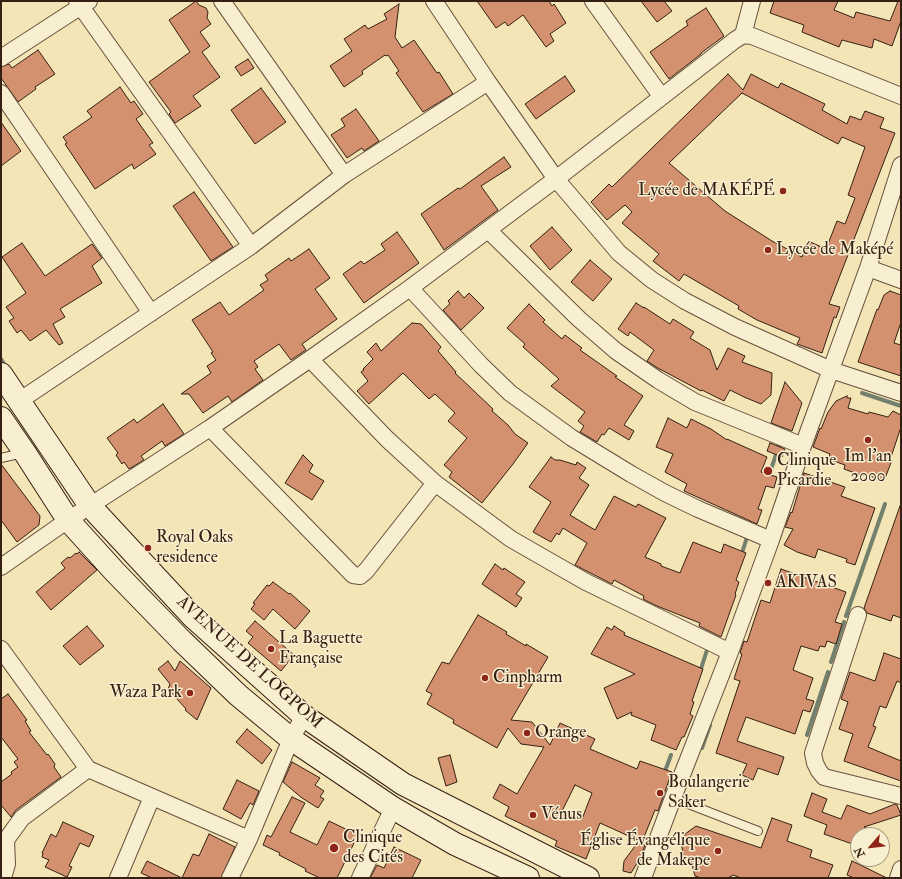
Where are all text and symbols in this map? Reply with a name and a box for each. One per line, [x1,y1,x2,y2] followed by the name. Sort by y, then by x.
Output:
[638,181,775,201] place label: Lycée de MAKÉPÉ
[778,186,788,196] marker: Lycée de MAKÉPÉ
[776,240,893,260] place label: Lycée de Maképé
[763,245,773,255] marker: Lycée de Maképé
[863,435,873,445] marker: Im l'an 2000
[844,447,892,487] place label: Im l'an 2000
[777,451,836,491] place label: Clinique Picardie
[762,465,774,477] marker: Clinique Picardie
[156,528,233,568] place label: Royal Oaks residence
[143,543,153,553] marker: Royal Oaks residence
[776,573,837,593] place label: AKIVAS
[763,578,773,588] marker: AKIVAS
[172,592,326,734] street label: AVENUE DE LOGPOM
[279,629,363,669] place label: La Baguette Française
[266,644,276,654] marker: La Baguette Française
[493,668,562,688] place label: Cinpharm
[480,673,490,683] marker: Cinpharm
[109,683,182,703] place label: Waza Park
[185,688,195,698] marker: Waza Park
[535,723,586,743] place label: Orange
[522,728,532,738] marker: Orange
[668,773,750,813] place label: Boulangerie Saker
[655,788,665,798] marker: Boulangerie Saker
[541,805,582,825] place label: Vénus
[528,810,538,820] marker: Vénus
[850,827,890,867] north arrow
[343,828,403,868] place label: Clinique des Cités
[580,831,710,871] place label: Église Évangélique de Makepe
[328,842,340,854] marker: Clinique des Cités
[852,845,868,860] text: N
[713,846,723,856] marker: Église Évangélique de Makepe

